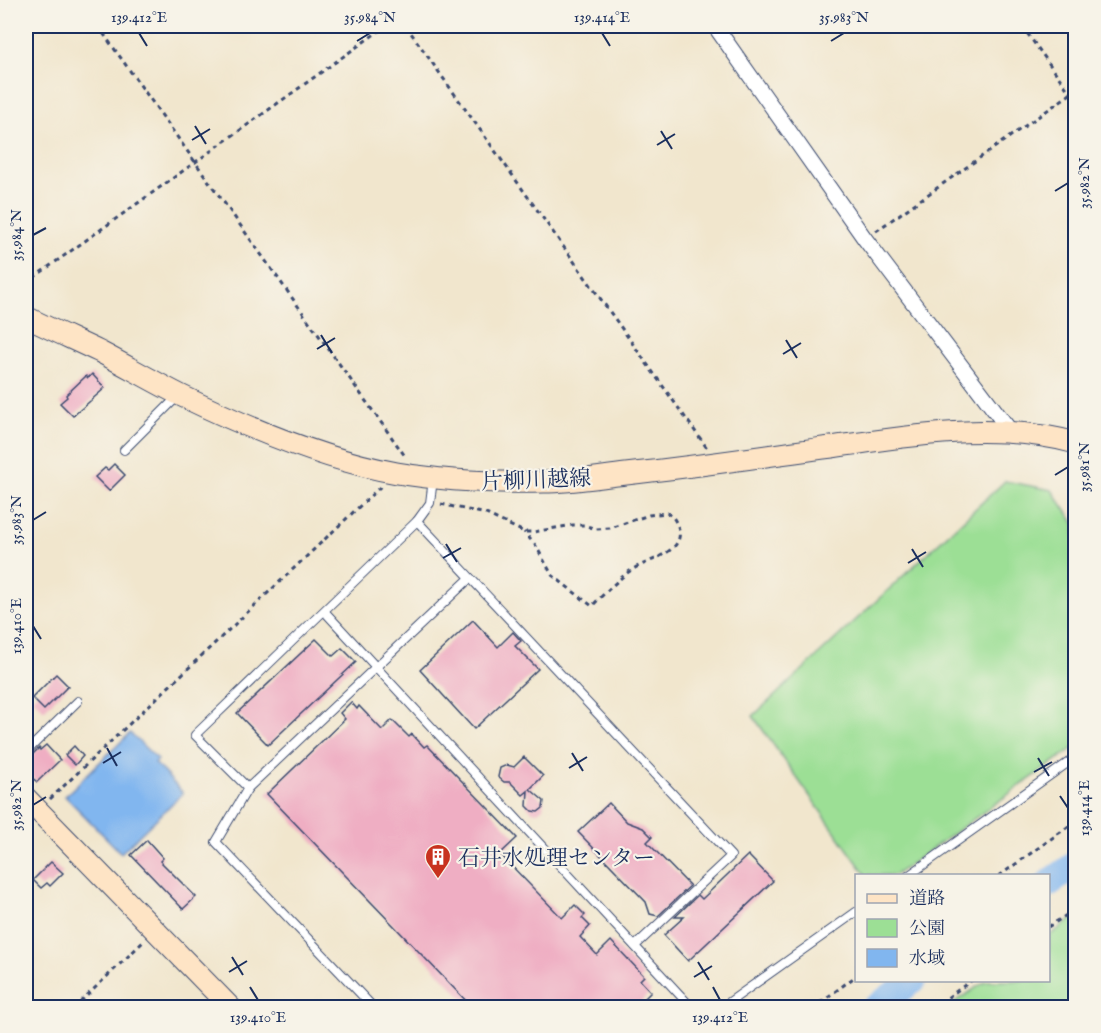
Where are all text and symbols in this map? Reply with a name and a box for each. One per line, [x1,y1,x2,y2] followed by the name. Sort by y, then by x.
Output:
[111,8,167,27] text: 139.412°E
[344,8,396,27] text: 35.984°N
[574,8,630,27] text: 139.414°E
[819,8,869,27] text: 35.983°N
[1075,157,1094,209] text: 35.982°N
[7,209,26,261] text: 35.984°N
[1075,442,1094,492] text: 35.981°N
[481,465,592,497] street label: 片柳川越線
[7,495,26,545] text: 35.983°N
[7,598,26,654] text: 139.410°E
[7,779,26,831] text: 35.982°N
[1075,780,1094,836] text: 139.414°E
[423,842,453,880] building icon: 石井水処理センター
[458,845,655,873] place label: 石井水処理センター
[855,874,1050,982] legend
[909,888,945,911] text: 道路
[909,918,945,941] text: 公園
[909,948,945,971] text: 水域
[230,1008,286,1027] text: 139.410°E
[692,1008,748,1027] text: 139.412°E

